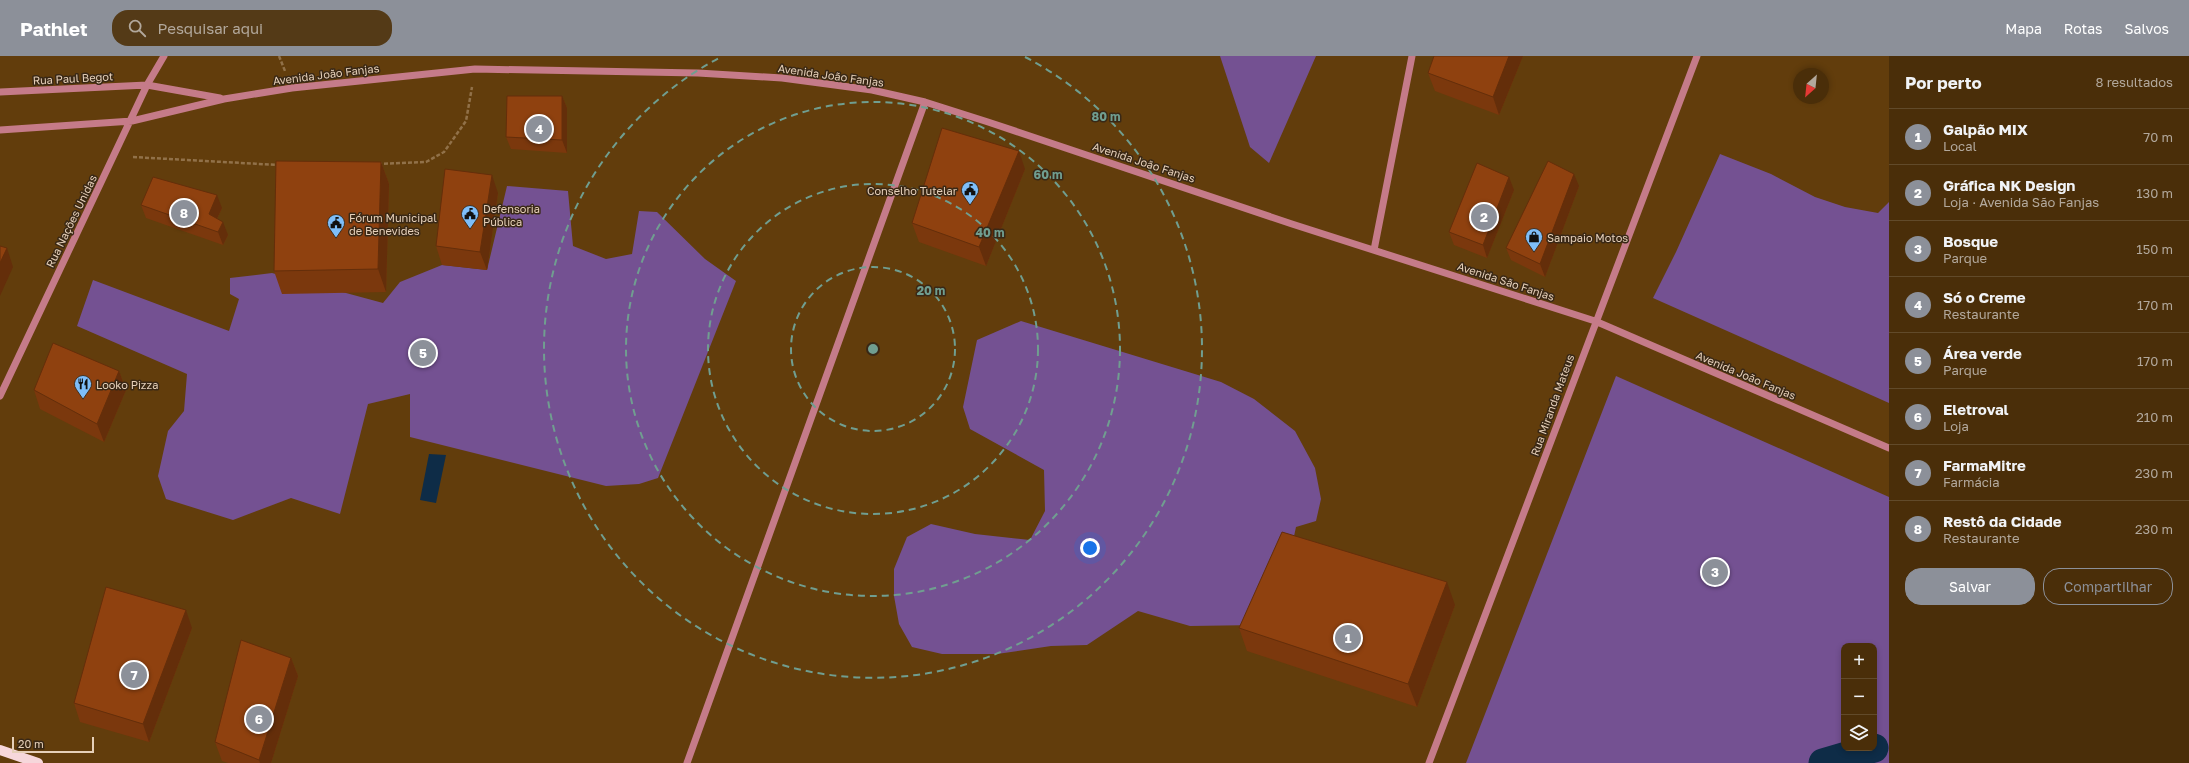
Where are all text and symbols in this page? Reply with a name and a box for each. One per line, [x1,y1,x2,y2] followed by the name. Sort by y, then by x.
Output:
[112,10,392,46] search box
[20,17,88,40] text: Pathlet
[126,17,148,39] icon: search
[158,19,263,37] text: Pesquisar aqui
[2005,20,2042,37] text: Mapa
[2064,20,2103,37] text: Rotas
[2125,20,2169,37] text: Salvos
[272,61,380,87] street label: Avenida João Fanjas
[777,61,885,89] street label: Avenida João Fanjas
[1793,68,1829,104] north arrow
[32,69,114,87] street label: Rua Paul Begot
[1905,72,1982,93] text: Por perto
[2095,74,2173,90] text: 8 resultados
[1092,109,1120,124] text: 80 m
[526,114,552,144] pin: 4
[1943,120,2028,138] text: Galpão MIX
[1915,129,1921,145] text: 1
[2143,129,2173,145] text: 70 m
[1943,138,1977,154] text: Local
[1091,139,1197,185] street label: Avenida João Fanjas
[1034,167,1062,182] text: 60 m
[43,172,99,269] street label: Rua Nações Unidas
[1943,176,2075,194] text: Gráfica NK Design
[960,180,980,205] public building icon: Conselho Tutelar
[867,184,958,197] place label: Conselho Tutelar
[1914,185,1922,201] text: 2
[2136,185,2173,201] text: 130 m
[1943,194,2099,210] text: Loja · Avenida São Fanjas
[171,198,197,228] pin: 8
[483,202,540,228] place label: Defensoria Pública
[1471,202,1497,232] pin: 2
[460,204,480,229] public building icon: Defensoria Pública
[349,211,437,237] place label: Fórum Municipal de Benevides
[326,213,346,238] public building icon: Fórum Municipal de Benevides
[976,225,1004,240] text: 40 m
[1524,227,1544,252] shop icon: Sampaio Motos
[1547,231,1628,244] place label: Sampaio Motos
[1943,232,1998,250] text: Bosque
[1914,241,1922,257] text: 3
[2136,241,2173,257] text: 150 m
[1943,250,1987,266] text: Parque
[1456,259,1556,303] street label: Avenida São Fanjas
[917,283,945,298] text: 20 m
[1943,288,2026,306] text: Só o Creme
[1914,297,1922,313] text: 4
[2137,297,2173,313] text: 170 m
[1943,306,2019,322] text: Restaurante
[410,338,436,368] pin: 5
[866,342,880,356] centre of rings
[1943,344,2022,362] text: Área verde
[1694,348,1798,402] street label: Avenida João Fanjas
[1528,352,1576,458] street label: Rua Miranda Mateus
[1914,353,1922,369] text: 5
[2137,353,2173,369] text: 170 m
[1943,362,1987,378] text: Parque
[73,374,93,399] restaurant icon: Looko Pizza
[96,378,158,391] place label: Looko Pizza
[1943,400,2009,418] text: Eletroval
[1914,409,1922,425] text: 6
[2136,409,2173,425] text: 210 m
[1943,418,1969,434] text: Loja
[1943,456,2026,474] text: FarmaMitre
[1914,465,1922,481] text: 7
[2135,465,2173,481] text: 230 m
[1943,474,2000,490] text: Farmácia
[1943,512,2061,530] text: Restô da Cidade
[1914,521,1922,537] text: 8
[2135,521,2173,537] text: 230 m
[1943,530,2019,546] text: Restaurante
[1080,538,1100,558] your location
[1702,557,1728,587] pin: 3
[1905,568,2035,605] button: Salvar
[2043,568,2173,605] button: Compartilhar
[1335,623,1361,653] pin: 1
[1841,643,1877,751] map controls
[1841,643,1877,679] button: +
[121,660,147,690] pin: 7
[1841,679,1877,715] button: −
[246,704,272,734] pin: 6
[1841,715,1877,751] button: layers
[12,735,94,754] scale bar
[18,737,44,750] text: 20 m

